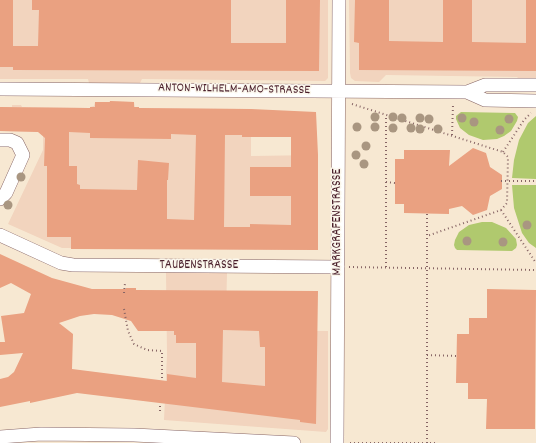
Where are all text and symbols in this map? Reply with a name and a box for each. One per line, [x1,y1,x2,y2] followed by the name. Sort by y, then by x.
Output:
[158,81,310,99] street label: ANTON-WILHELM-AMO-STRASSE
[330,169,346,275] street label: MARKGRAFENSTRASSE
[160,258,238,274] street label: TAUBENSTRASSE

